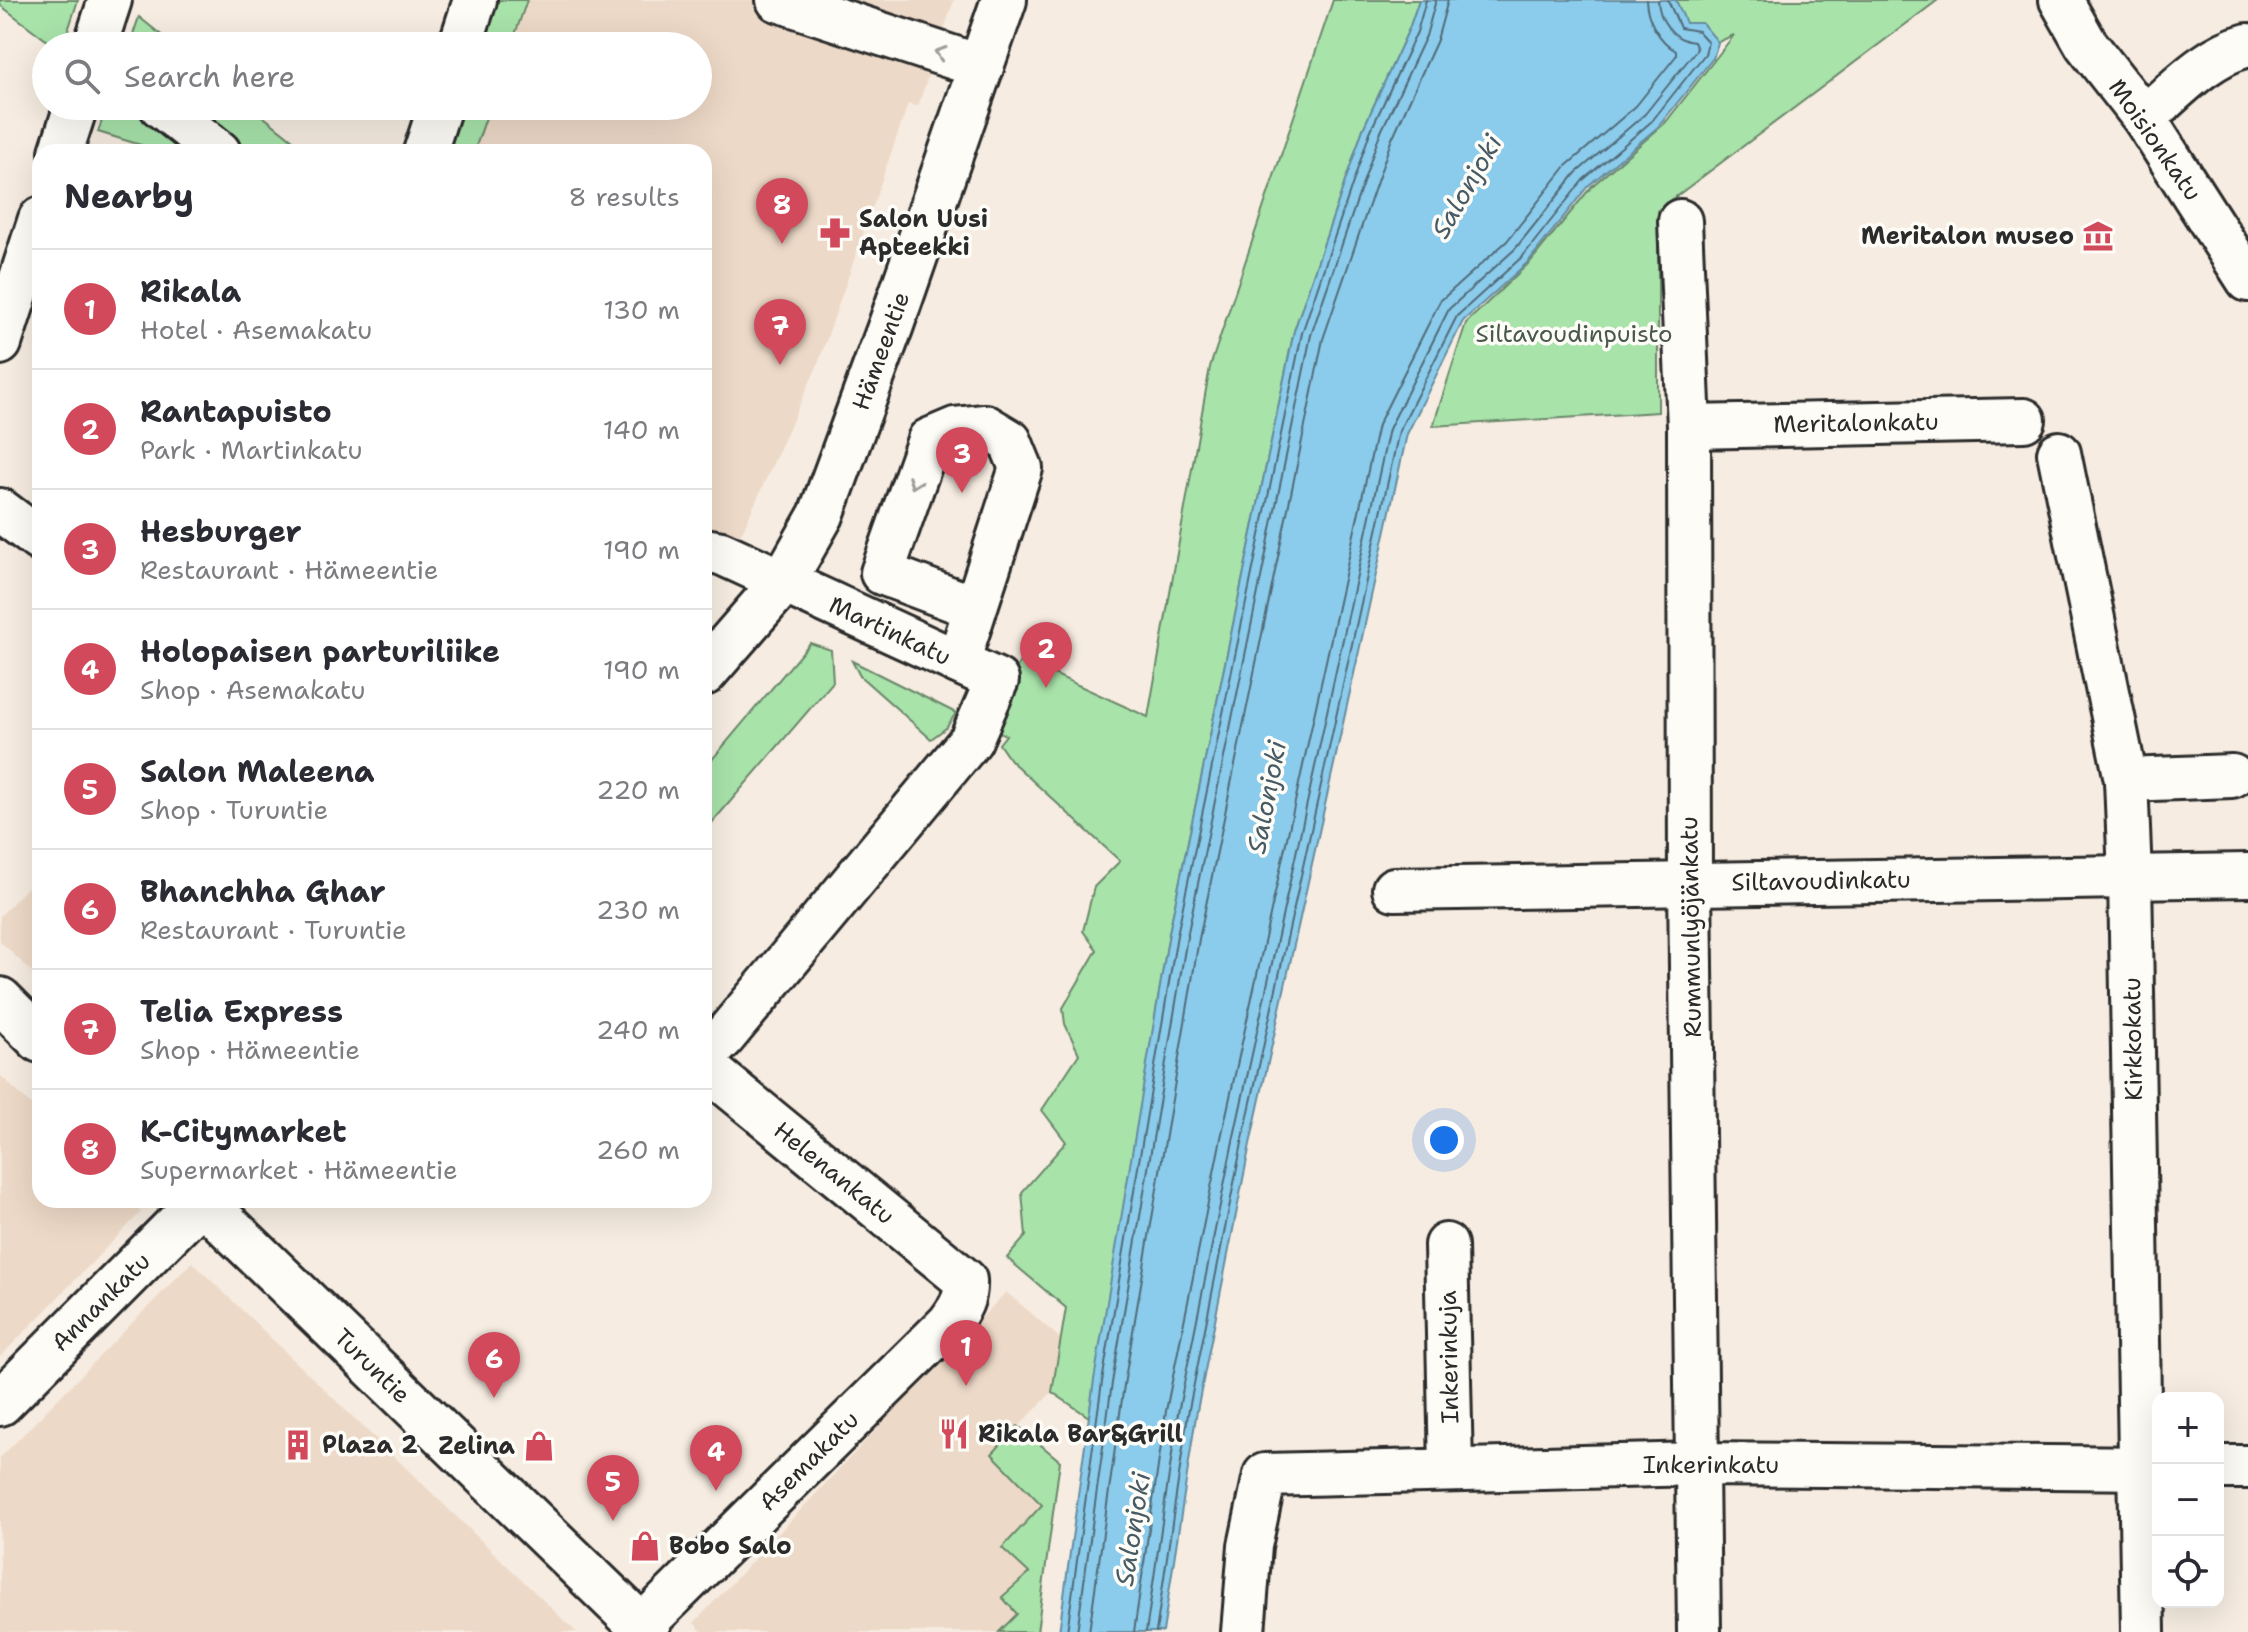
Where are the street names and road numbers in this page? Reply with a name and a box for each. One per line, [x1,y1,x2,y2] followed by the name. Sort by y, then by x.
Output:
[2101,73,2209,207] street label: Moisionkatu
[845,287,917,415] street label: Hämeentie
[1773,406,1939,440] street label: Meritalonkatu
[824,589,956,673] street label: Martinkatu
[1673,816,1709,1038] street label: Rummunlyöjänkatu
[1731,863,1911,899] street label: Siltavoudinkatu
[2116,977,2150,1101] street label: Kirkkokatu
[767,1114,901,1232] street label: Helenankatu
[45,1246,157,1358] street label: Annankatu
[1432,1290,1466,1424] street label: Inkerinkuja
[327,1322,417,1410] street label: Turuntie
[752,1404,866,1518] street label: Asemakatu
[1643,1449,1779,1481] street label: Inkerinkatu

